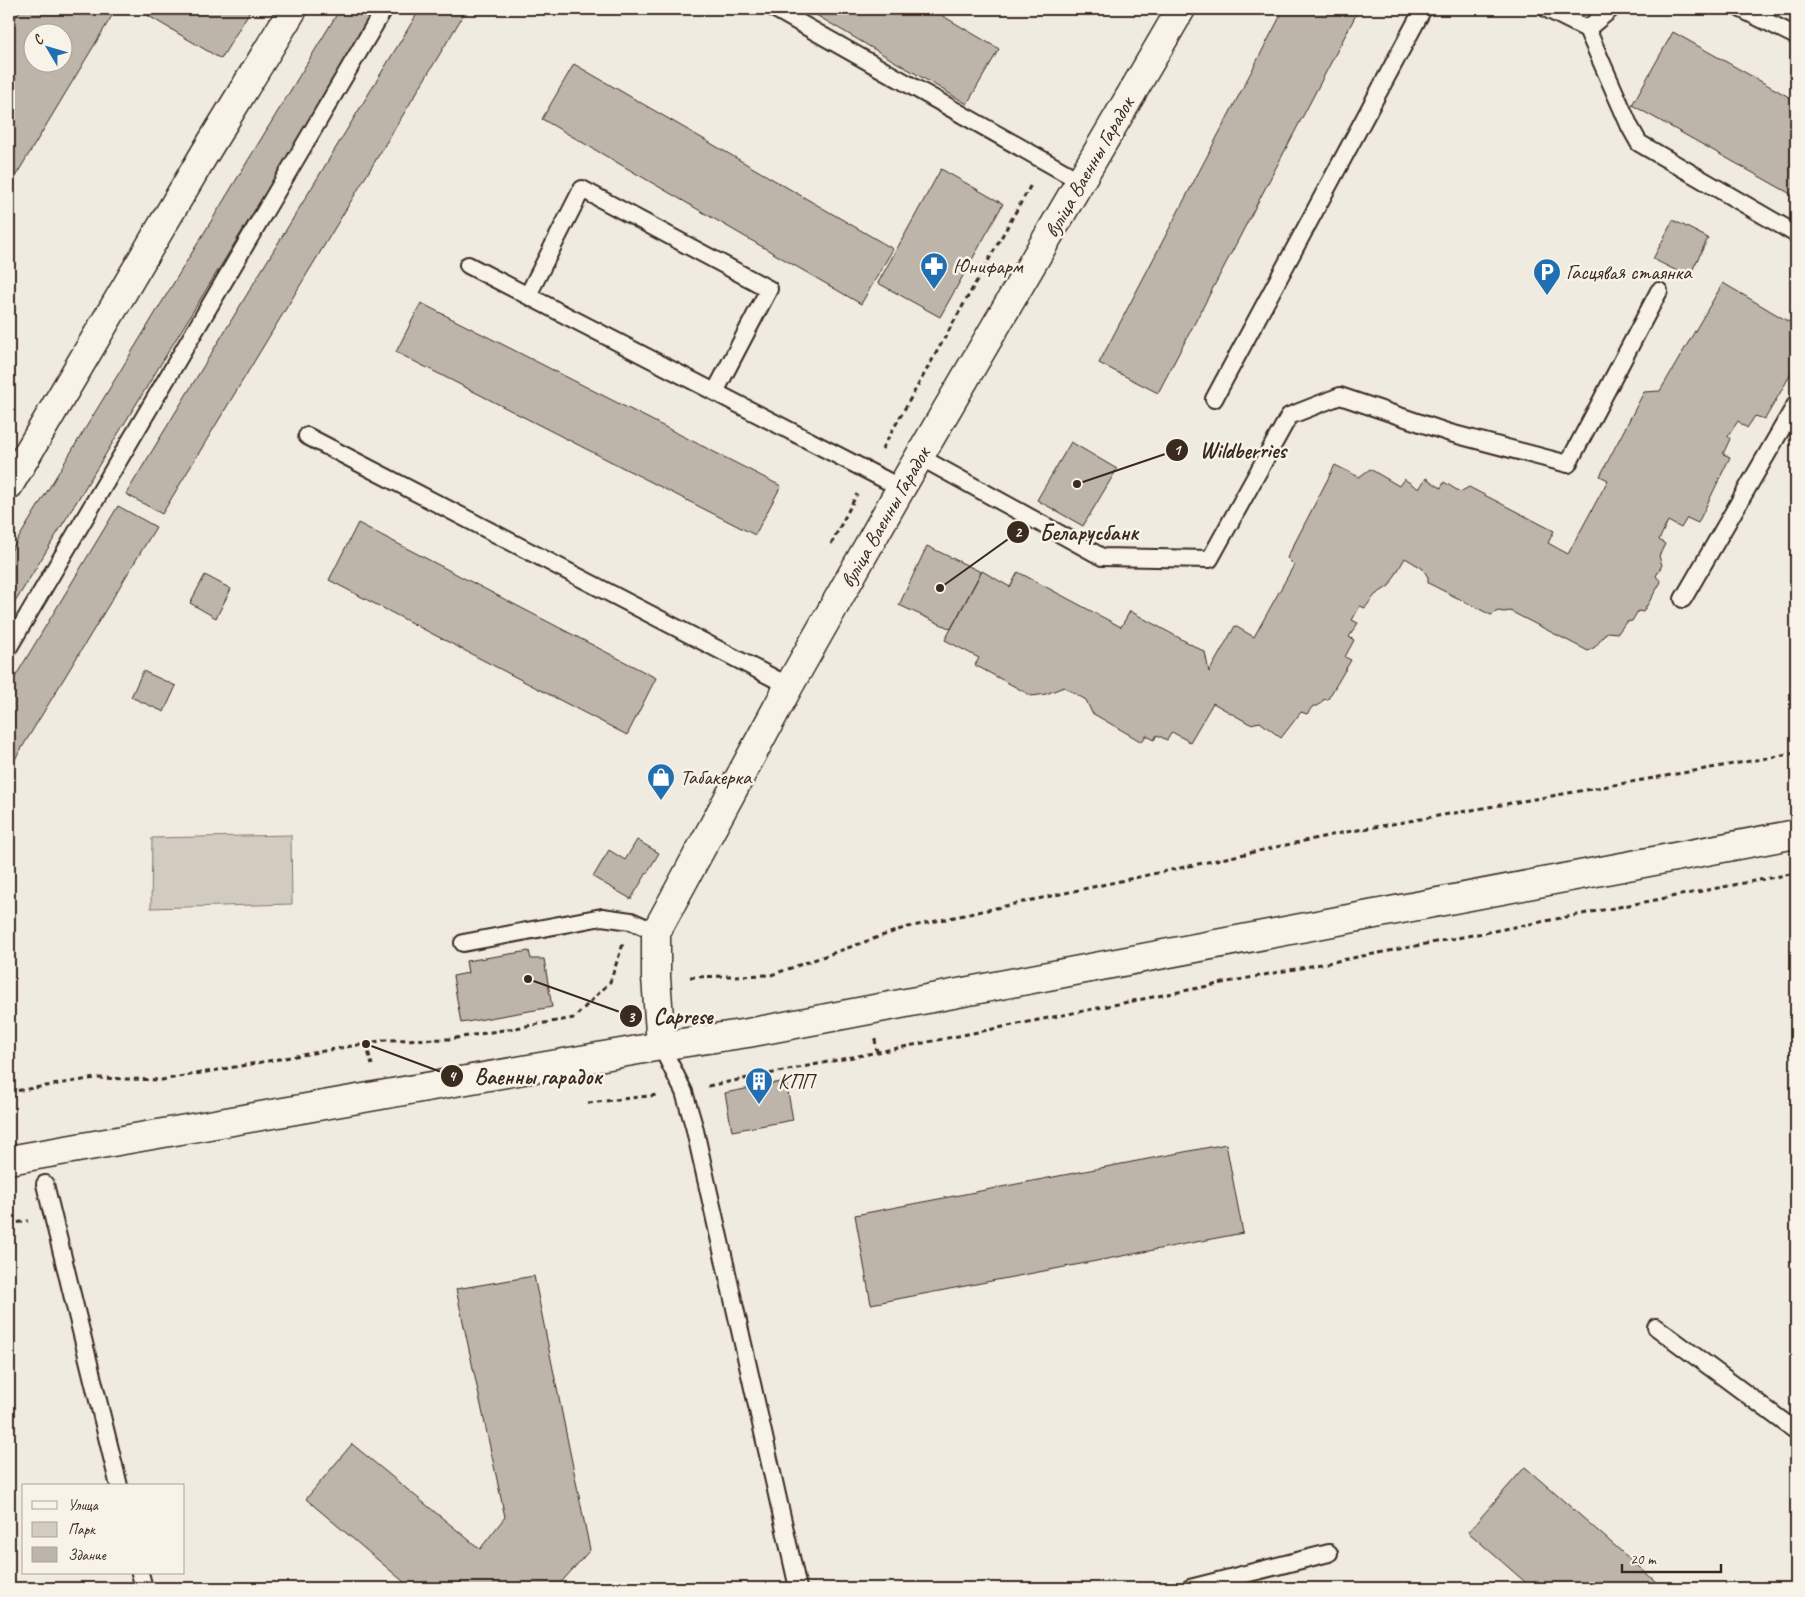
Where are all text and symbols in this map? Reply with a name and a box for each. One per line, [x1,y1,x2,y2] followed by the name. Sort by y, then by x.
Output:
[22,22,72,72] north arrow
[29,31,48,48] text: С
[1038,91,1140,242] street label: вуліца Ваенны Гарадок
[919,251,949,290] pharmacy icon: Юнифарм
[953,253,1024,279] place label: Юнифарм
[1532,257,1562,296] parking icon: Гасцявая стаянка
[1566,259,1693,285] place label: Гасцявая стаянка
[1165,431,1296,468] callout: Wildberries
[1200,437,1288,465] text: Wildberries
[834,441,936,592] street label: вуліца Ваенны Гарадок
[1174,441,1183,460] text: 1
[1005,513,1149,550] callout: Беларусбанк
[1040,519,1140,547] text: Беларусбанк
[1015,523,1023,542] text: 2
[646,762,676,801] shop icon: Табакерка
[680,764,753,790] place label: Табакерка
[619,998,723,1035] callout: Caprese
[654,1003,714,1031] text: Caprese
[628,1008,636,1027] text: 3
[439,1057,611,1094] callout: Ваенны гарадок
[475,1063,604,1091] text: Ваенны гарадок
[744,1066,774,1105] building icon: КПП
[449,1067,458,1086] text: 4
[778,1068,818,1094] place label: КПП
[22,1484,185,1574] legend
[68,1496,99,1515] text: Улица
[68,1520,96,1539] text: Парк
[1622,1542,1721,1574] scale bar
[68,1546,107,1565] text: Здание
[1630,1550,1657,1569] text: 20 m

